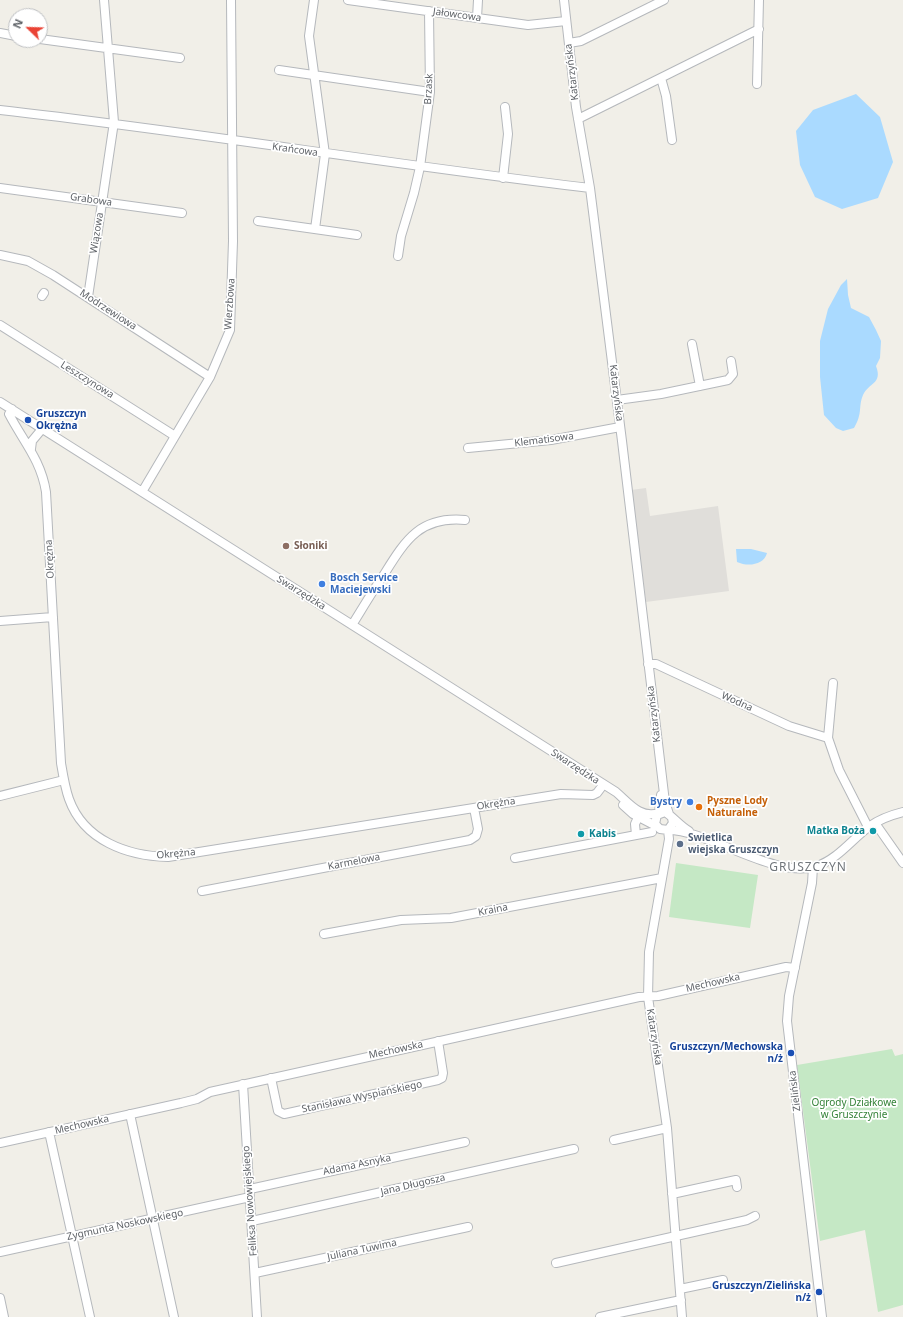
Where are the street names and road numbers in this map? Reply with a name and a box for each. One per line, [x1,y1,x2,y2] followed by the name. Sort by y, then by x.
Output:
[432,6,482,24] street label: Jałowcowa
[563,43,581,101] street label: Katarzyńska
[422,73,436,105] street label: Brzask
[271,141,319,159] street label: Krańcowa
[69,191,113,209] street label: Grabowa
[88,212,106,254] street label: Wiązowa
[222,278,238,330] street label: Wierzbowa
[77,287,139,333] street label: Modrzewiowa
[58,359,116,401] street label: Leszczynowa
[607,364,625,422] street label: Katarzyńska
[514,430,574,450] street label: Klematisowa
[43,539,57,579] street label: Okrężna
[274,573,328,613] street label: Swarzędzka
[645,685,663,743] street label: Katarzyńska
[719,690,755,714] street label: Wodna
[549,747,601,787] street label: Swarzędzka
[476,795,516,813] street label: Okrężna
[156,846,196,862] street label: Okrężna
[327,851,381,873] street label: Karmelowa
[477,901,509,919] street label: Kraina
[685,971,741,995] street label: Mechowska
[644,1008,664,1066] street label: Katarzyńska
[368,1038,424,1062] street label: Mechowska
[787,1070,803,1112] street label: Zielińska
[301,1078,423,1116] street label: Stanisława Wyspiańskiego
[54,1113,110,1137] street label: Mechowska
[240,1145,260,1257] street label: Feliksa Nowowiejskiego
[322,1152,392,1178] street label: Adama Asnyka
[379,1172,447,1198] street label: Jana Długosza
[66,1207,184,1243] street label: Zygmunta Noskowskiego
[326,1237,398,1263] street label: Juliana Tuwima

